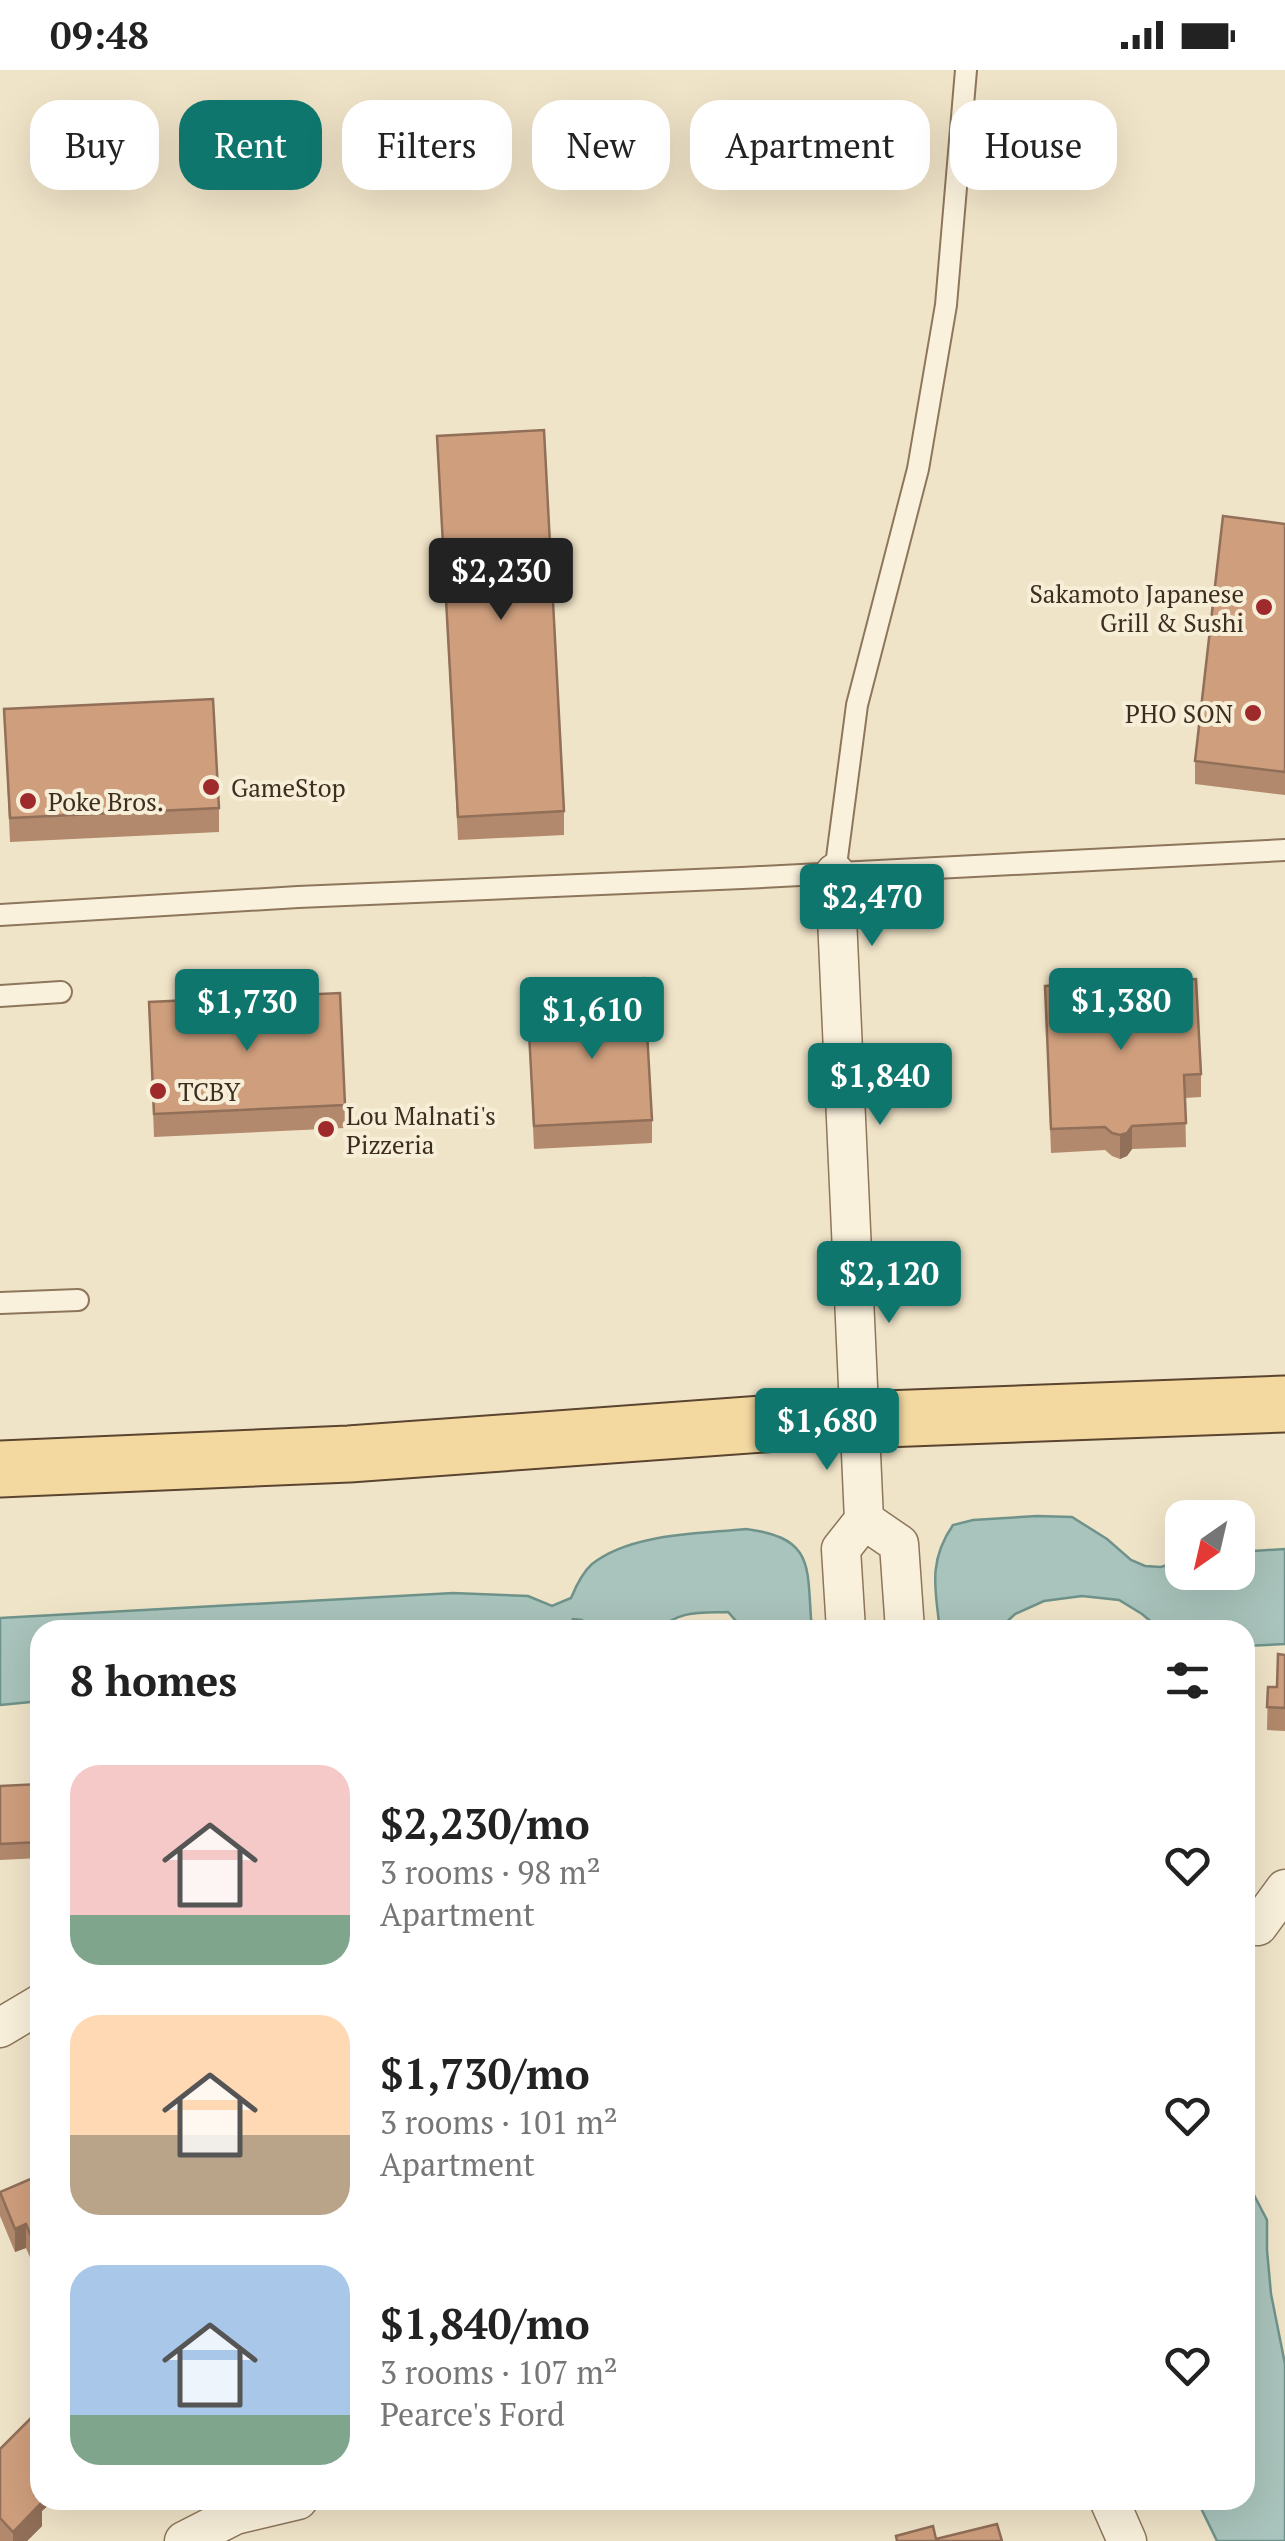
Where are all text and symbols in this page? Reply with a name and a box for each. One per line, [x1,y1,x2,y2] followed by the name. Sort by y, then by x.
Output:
[50,10,149,60] text: 09:48
[30,100,159,190] chip: Buy
[179,100,322,190] chip: Rent
[342,100,512,190] chip: Filters
[532,100,670,190] chip: New
[690,100,930,190] chip: Apartment
[950,100,1117,190] chip: House
[420,538,582,623] pin: $2,230
[451,549,551,591] text: $2,230
[1029,577,1244,639] place label: Sakamoto Japanese Grill & Sushi
[1253,596,1275,618] marker: Sakamoto Japanese Grill & Sushi
[1125,697,1233,730] place label: PHO SON
[1242,702,1264,724] marker: PHO SON
[231,771,346,804] place label: GameStop
[200,776,222,798] marker: GameStop
[48,785,164,818] place label: Poke Bros.
[17,790,39,812] marker: Poke Bros.
[791,864,953,949] pin: $2,470
[822,875,922,917] text: $2,470
[1040,968,1202,1053] pin: $1,380
[166,969,328,1054] pin: $1,730
[511,977,673,1062] pin: $1,610
[1071,979,1171,1021] text: $1,380
[197,980,297,1022] text: $1,730
[542,988,642,1030] text: $1,610
[799,1043,961,1128] pin: $1,840
[830,1054,930,1096] text: $1,840
[178,1075,241,1108] place label: TCBY
[147,1080,169,1102] marker: TCBY
[346,1099,496,1161] place label: Lou Malnati's Pizzeria
[315,1118,337,1140] marker: Lou Malnati's Pizzeria
[808,1241,970,1326] pin: $2,120
[839,1252,939,1294] text: $2,120
[746,1388,908,1473] pin: $1,680
[777,1399,877,1441] text: $1,680
[1165,1500,1255,1590] north arrow
[1165,1500,1255,1590] map controls
[70,1652,237,1708] text: 8 homes
[1160,1653,1215,1708] icon: filters
[380,1795,590,1851] text: $2,230/mo
[150,1805,270,1925] icon: home
[1160,1838,1215,1893] icon: heart
[380,1851,601,1893] text: 3 rooms · 98 m²
[380,1893,535,1935] text: Apartment
[380,2045,590,2101] text: $1,730/mo
[150,2055,270,2175] icon: home
[1160,2088,1215,2143] icon: heart
[380,2101,618,2143] text: 3 rooms · 101 m²
[380,2143,535,2185] text: Apartment
[380,2295,590,2351] text: $1,840/mo
[150,2305,270,2425] icon: home
[1160,2338,1215,2393] icon: heart
[380,2351,618,2393] text: 3 rooms · 107 m²
[380,2393,565,2435] text: Pearce's Ford

